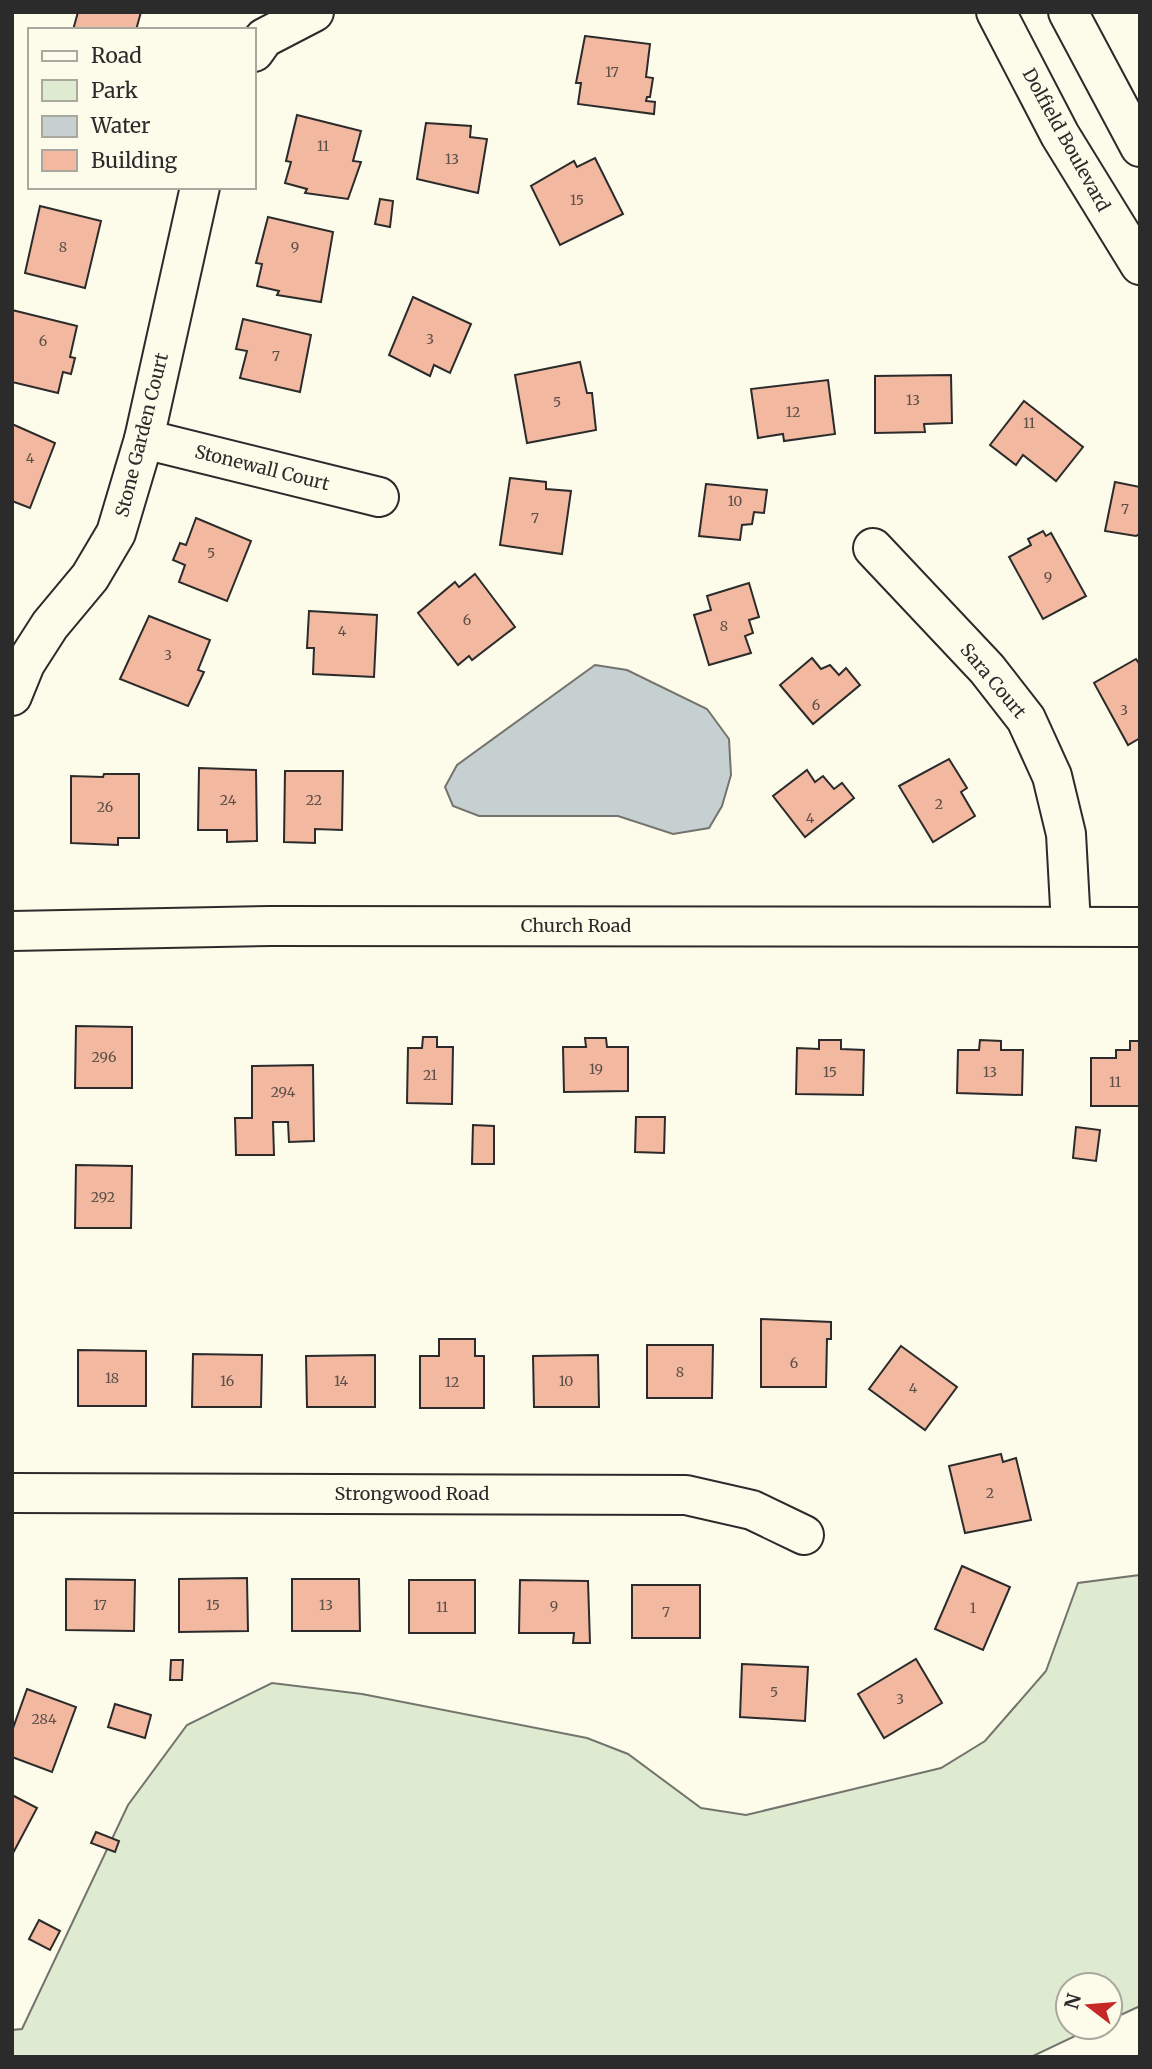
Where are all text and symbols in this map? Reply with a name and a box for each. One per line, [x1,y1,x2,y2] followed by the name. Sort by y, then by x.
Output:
[28,28,256,189] legend
[91,42,142,69] text: Road
[605,63,619,81] house number: 17
[1018,64,1115,216] street label: Dolfield Boulevard
[91,77,138,104] text: Park
[90,112,150,139] text: Water
[317,137,329,155] house number: 11
[91,147,178,174] text: Building
[445,150,459,168] house number: 13
[570,191,584,209] house number: 15
[59,238,67,256] house number: 8
[291,238,299,256] house number: 9
[426,330,434,348] house number: 3
[39,332,47,350] house number: 6
[272,347,280,365] house number: 7
[110,350,173,519] street label: Stone Garden Court
[906,391,920,409] house number: 13
[553,393,561,411] house number: 5
[786,403,800,421] house number: 12
[1023,414,1035,432] house number: 11
[192,440,332,495] street label: Stonewall Court
[26,449,35,467] house number: 4
[728,492,742,510] house number: 10
[1121,500,1129,518] house number: 7
[531,509,539,527] house number: 7
[207,544,215,562] house number: 5
[1044,568,1052,586] house number: 9
[463,611,471,629] house number: 6
[720,617,728,635] house number: 8
[338,622,347,640] house number: 4
[955,638,1031,723] street label: Sara Court
[164,646,172,664] house number: 3
[812,696,820,714] house number: 6
[1120,701,1128,719] house number: 3
[220,791,237,809] house number: 24
[306,791,322,809] house number: 22
[935,795,943,813] house number: 2
[97,798,113,816] house number: 26
[806,809,815,827] house number: 4
[521,914,631,937] street label: Church Road
[92,1048,116,1066] house number: 296
[589,1060,603,1078] house number: 19
[823,1063,837,1081] house number: 15
[983,1063,997,1081] house number: 13
[423,1066,437,1084] house number: 21
[1109,1073,1121,1091] house number: 11
[271,1083,296,1101] house number: 294
[91,1188,115,1206] house number: 292
[790,1354,798,1372] house number: 6
[676,1363,684,1381] house number: 8
[105,1369,119,1387] house number: 18
[220,1372,234,1390] house number: 16
[334,1372,348,1390] house number: 14
[559,1372,573,1390] house number: 10
[445,1373,459,1391] house number: 12
[909,1379,918,1397] house number: 4
[335,1482,490,1505] street label: Strongwood Road
[986,1484,994,1502] house number: 2
[93,1596,107,1614] house number: 17
[206,1596,220,1614] house number: 15
[319,1596,333,1614] house number: 13
[550,1597,558,1615] house number: 9
[436,1598,448,1616] house number: 11
[970,1599,976,1617] house number: 1
[662,1603,670,1621] house number: 7
[770,1683,778,1701] house number: 5
[896,1690,904,1708] house number: 3
[31,1710,57,1728] house number: 284
[1054,1971,1124,2041] north arrow
[1059,1991,1086,2012] text: N

